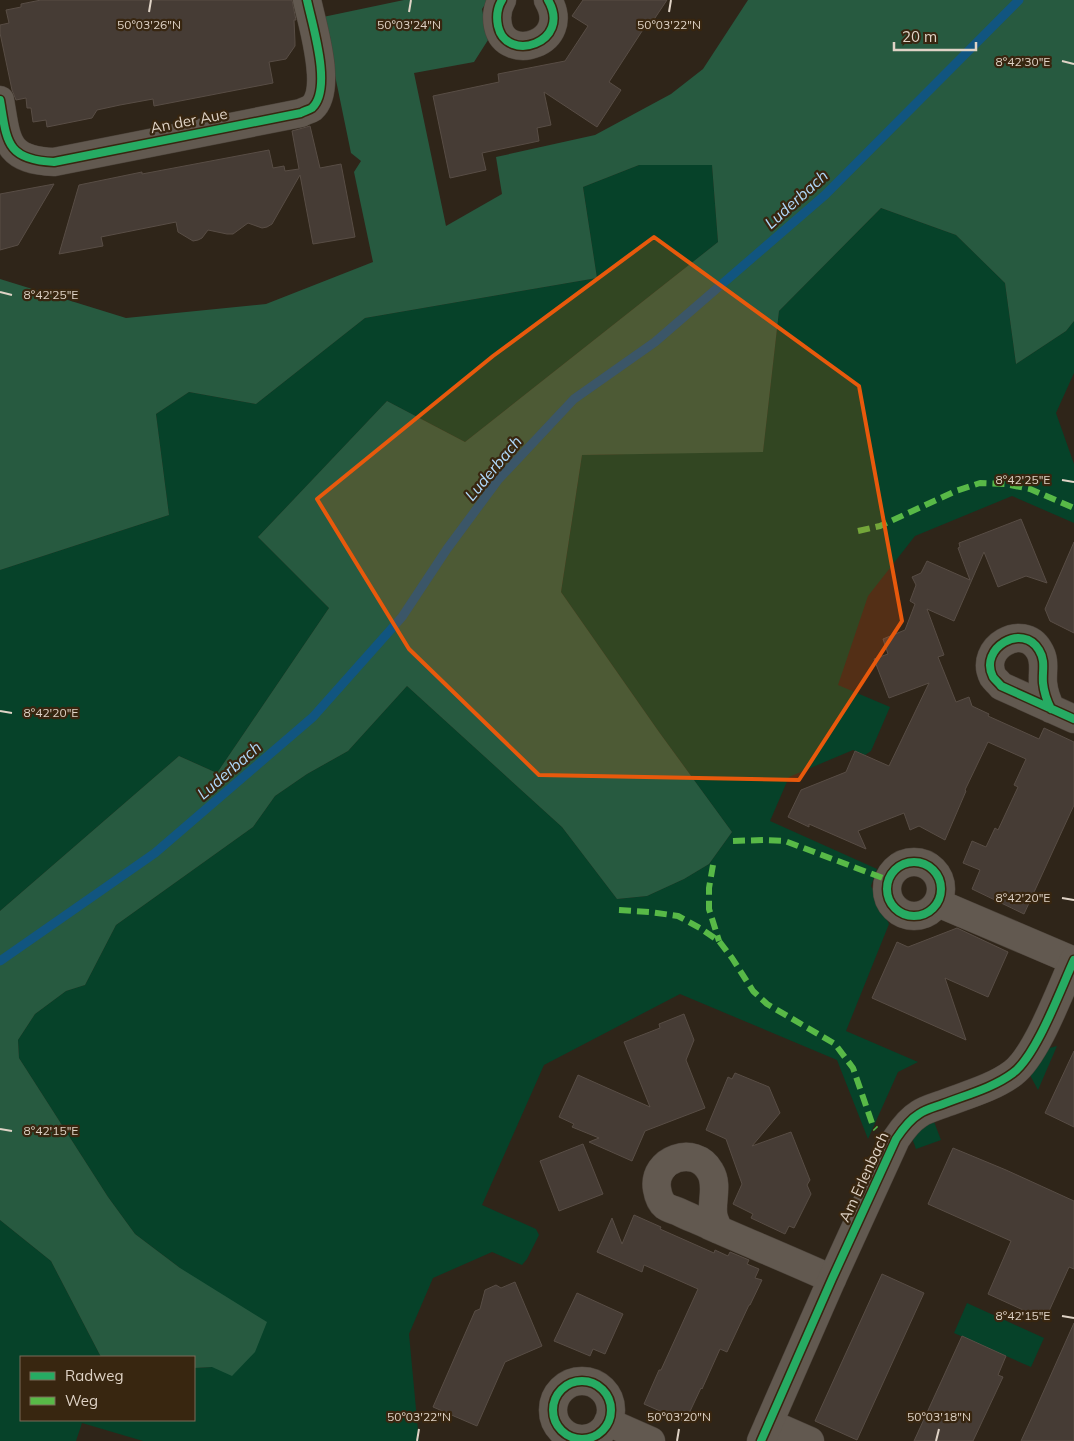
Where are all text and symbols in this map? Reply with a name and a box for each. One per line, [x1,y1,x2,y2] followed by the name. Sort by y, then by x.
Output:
[117,17,181,32] text: 50°03'26"N
[377,17,441,32] text: 50°03'24"N
[637,17,701,32] text: 50°03'22"N
[894,20,976,52] scale bar
[902,27,937,46] text: 20 m
[996,54,1050,69] text: 8°42'30"E
[149,104,229,137] street label: An der Aue
[760,165,832,233] water label: Luderbach
[24,287,78,302] text: 8°42'25"E
[460,432,526,504] water label: Luderbach
[996,472,1050,487] text: 8°42'25"E
[24,705,78,720] text: 8°42'20"E
[193,737,265,803] water label: Luderbach
[996,890,1050,905] text: 8°42'20"E
[24,1123,78,1138] text: 8°42'15"E
[834,1129,893,1225] street label: Am Erlenbach
[996,1308,1050,1323] text: 8°42'15"E
[20,1356,195,1421] legend
[65,1366,123,1385] text: Radweg
[65,1391,98,1410] text: Weg
[387,1409,451,1424] text: 50°03'22"N
[647,1409,711,1424] text: 50°03'20"N
[907,1409,971,1424] text: 50°03'18"N

